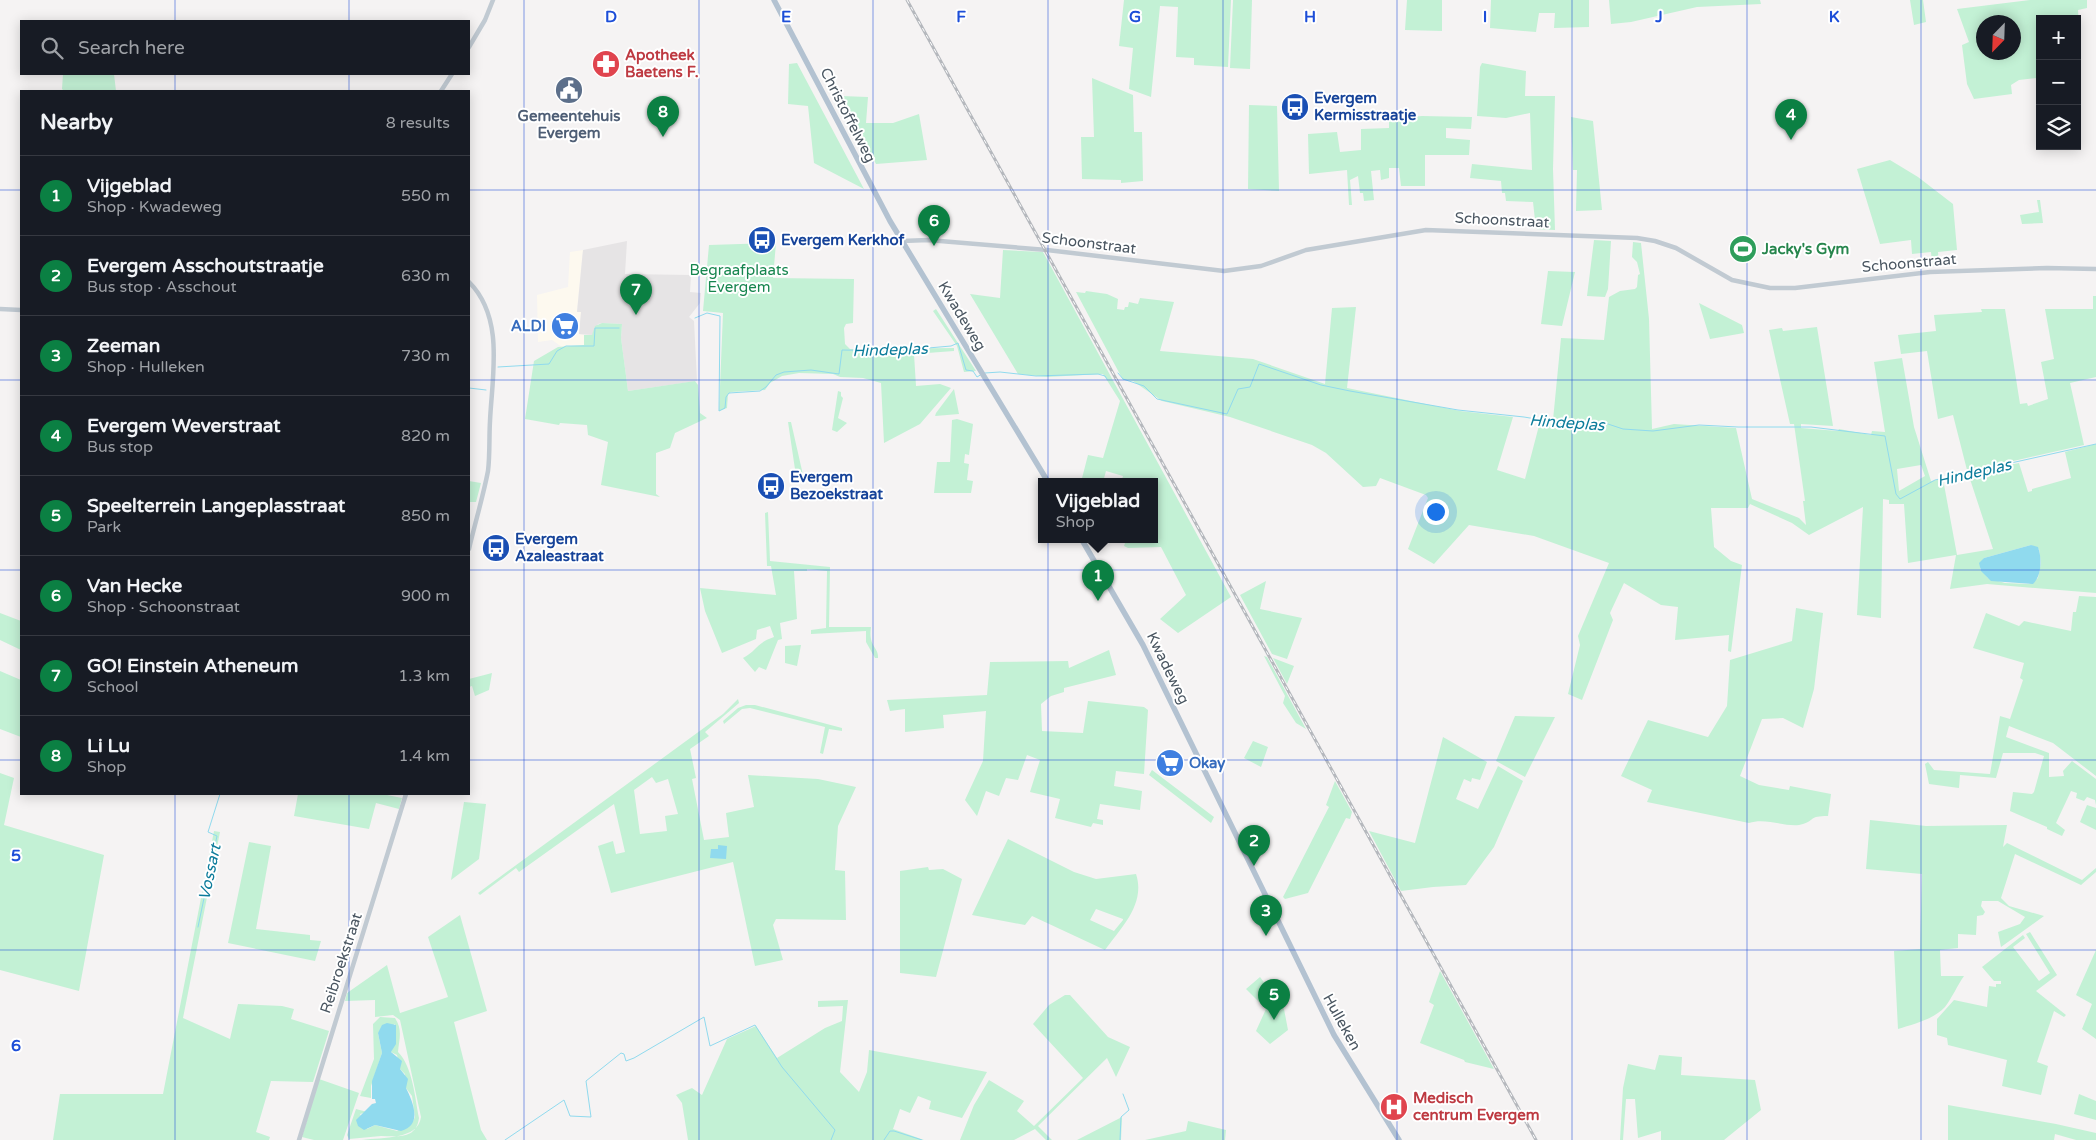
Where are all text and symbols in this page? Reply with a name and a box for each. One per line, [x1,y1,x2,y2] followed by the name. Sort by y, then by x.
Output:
[605,7,617,27] text: D
[781,7,791,27] text: E
[956,7,966,27] text: F
[1129,7,1141,27] text: G
[1304,7,1316,27] text: H
[1483,7,1487,27] text: I
[1654,7,1663,27] text: J
[1829,7,1840,27] text: K
[1976,15,2021,60] north arrow
[2036,15,2081,150] map controls
[2036,15,2081,60] button: +
[20,20,470,75] search box
[38,34,66,62] icon: search
[78,37,185,59] text: Search here
[625,46,699,81] place label: Apotheek Baetens F.
[591,49,621,79] pharmacy icon: Apotheek Baetens F.
[2036,60,2081,105] button: −
[816,65,880,165] street label: Christoffelweg
[554,75,584,105] public building icon: Gemeentehuis Evergem
[1314,89,1417,125] place label: Evergem Kermisstraatje
[1280,92,1310,122] bus stop icon: Evergem Kermisstraatje
[647,96,679,137] pin: 8
[1775,99,1807,140] pin: 4
[2036,105,2081,150] button: layers
[518,107,620,143] place label: Gemeentehuis Evergem
[40,110,113,135] text: Nearby
[386,113,450,133] text: 8 results
[87,175,172,197] text: Vijgeblad
[51,186,61,206] text: 1
[401,186,450,206] text: 550 m
[87,197,222,217] text: Shop · Kwadeweg
[918,205,950,246] pin: 6
[1454,209,1550,231] street label: Schoonstraat
[747,225,777,255] bus stop icon: Evergem Kerkhof
[1041,228,1137,258] street label: Schoonstraat
[781,231,904,250] place label: Evergem Kerkhof
[1728,234,1758,264] sports icon: Jacky's Gym
[1761,240,1849,259] place label: Jacky's Gym
[1861,250,1957,276] street label: Schoonstraat
[87,255,324,277] text: Evergem Asschoutstraatje
[689,261,789,296] park label: Begraafplaats Evergem
[51,266,61,286] text: 2
[401,266,450,286] text: 630 m
[620,274,652,315] pin: 7
[87,277,237,297] text: Bus stop · Asschout
[934,278,990,354] street label: Kwadeweg
[550,311,580,341] supermarket icon: ALDI
[511,317,546,335] place label: ALDI
[87,335,160,357] text: Zeeman
[852,339,929,361] water label: Hindeplas
[51,346,61,366] text: 3
[401,346,450,366] text: 730 m
[87,357,205,377] text: Shop · Hulleken
[1529,410,1607,436] water label: Hindeplas
[87,415,281,437] text: Evergem Weverstraat
[51,426,61,446] text: 4
[401,426,450,446] text: 820 m
[87,437,153,457] text: Bus stop
[1935,454,2015,491] water label: Hindeplas
[790,468,883,503] place label: Evergem Bezoekstraat
[756,471,786,501] bus stop icon: Evergem Bezoekstraat
[1038,478,1158,543] popup
[1056,490,1140,512] text: Vijgeblad
[87,495,345,517] text: Speelterrein Langeplasstraat
[1423,499,1449,525] your location
[51,506,61,526] text: 5
[401,506,450,526] text: 850 m
[1056,512,1095,532] text: Shop
[87,517,121,537] text: Park
[515,530,604,565] place label: Evergem Azaleastraat
[481,533,511,563] bus stop icon: Evergem Azaleastraat
[1082,560,1114,601] pin: 1
[87,575,182,597] text: Van Hecke
[51,586,61,606] text: 6
[401,586,450,606] text: 900 m
[87,597,240,617] text: Shop · Schoonstraat
[1143,629,1193,707] street label: Kwadeweg
[87,655,298,677] text: GO! Einstein Atheneum
[51,666,61,686] text: 7
[398,666,450,686] text: 1.3 km
[87,677,139,697] text: School
[87,735,130,757] text: Li Lu
[51,746,61,766] text: 8
[398,746,450,766] text: 1.4 km
[1155,748,1185,778] supermarket icon: Okay
[1189,754,1225,773] place label: Okay
[87,757,126,777] text: Shop
[1238,825,1270,866] pin: 2
[194,841,226,902] water label: Vossart
[11,846,21,866] text: 5
[1250,895,1282,936] pin: 3
[316,910,366,1016] street label: Reibroekstraat
[1258,979,1290,1020] pin: 5
[1319,991,1365,1053] street label: Hulleken
[11,1036,21,1056] text: 6
[1413,1089,1540,1125] place label: Medisch centrum Evergem
[1379,1092,1409,1122] hospital icon: Medisch centrum Evergem

